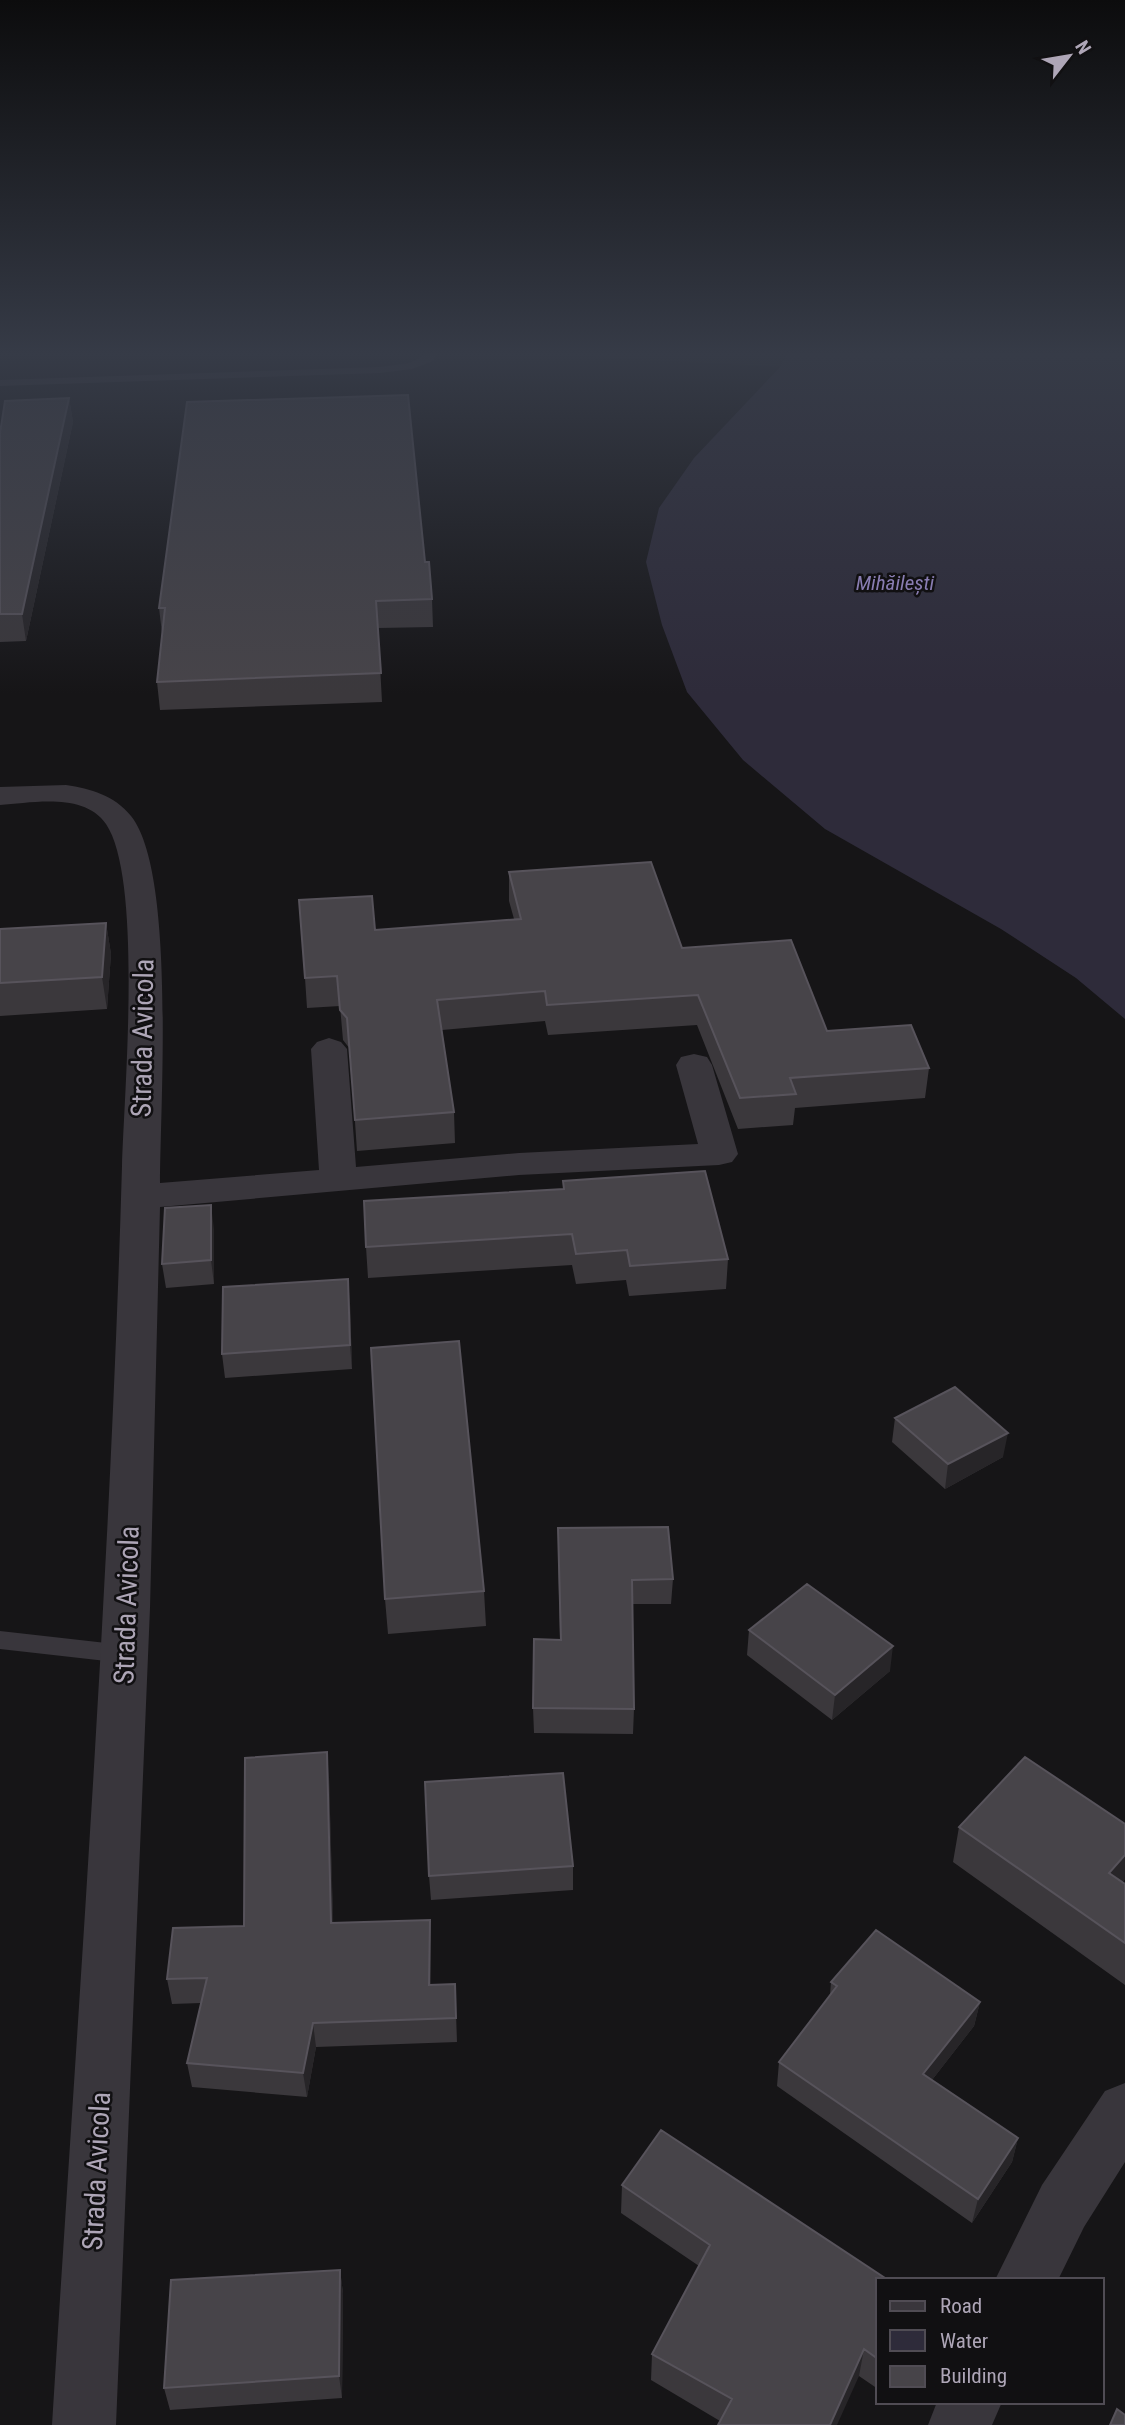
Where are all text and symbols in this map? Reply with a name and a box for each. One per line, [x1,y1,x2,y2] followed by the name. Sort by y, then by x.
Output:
[1034,21,1104,91] north arrow
[1070,37,1096,58] text: N
[856,571,935,595] water label: Mihăilești
[125,958,160,1118] street label: Strada Avicola
[107,1525,146,1685] street label: Strada Avicola
[76,2091,117,2251] street label: Strada Avicola
[876,2278,1104,2404] legend
[940,2294,982,2318] text: Road
[940,2329,988,2353] text: Water
[940,2364,1007,2388] text: Building

